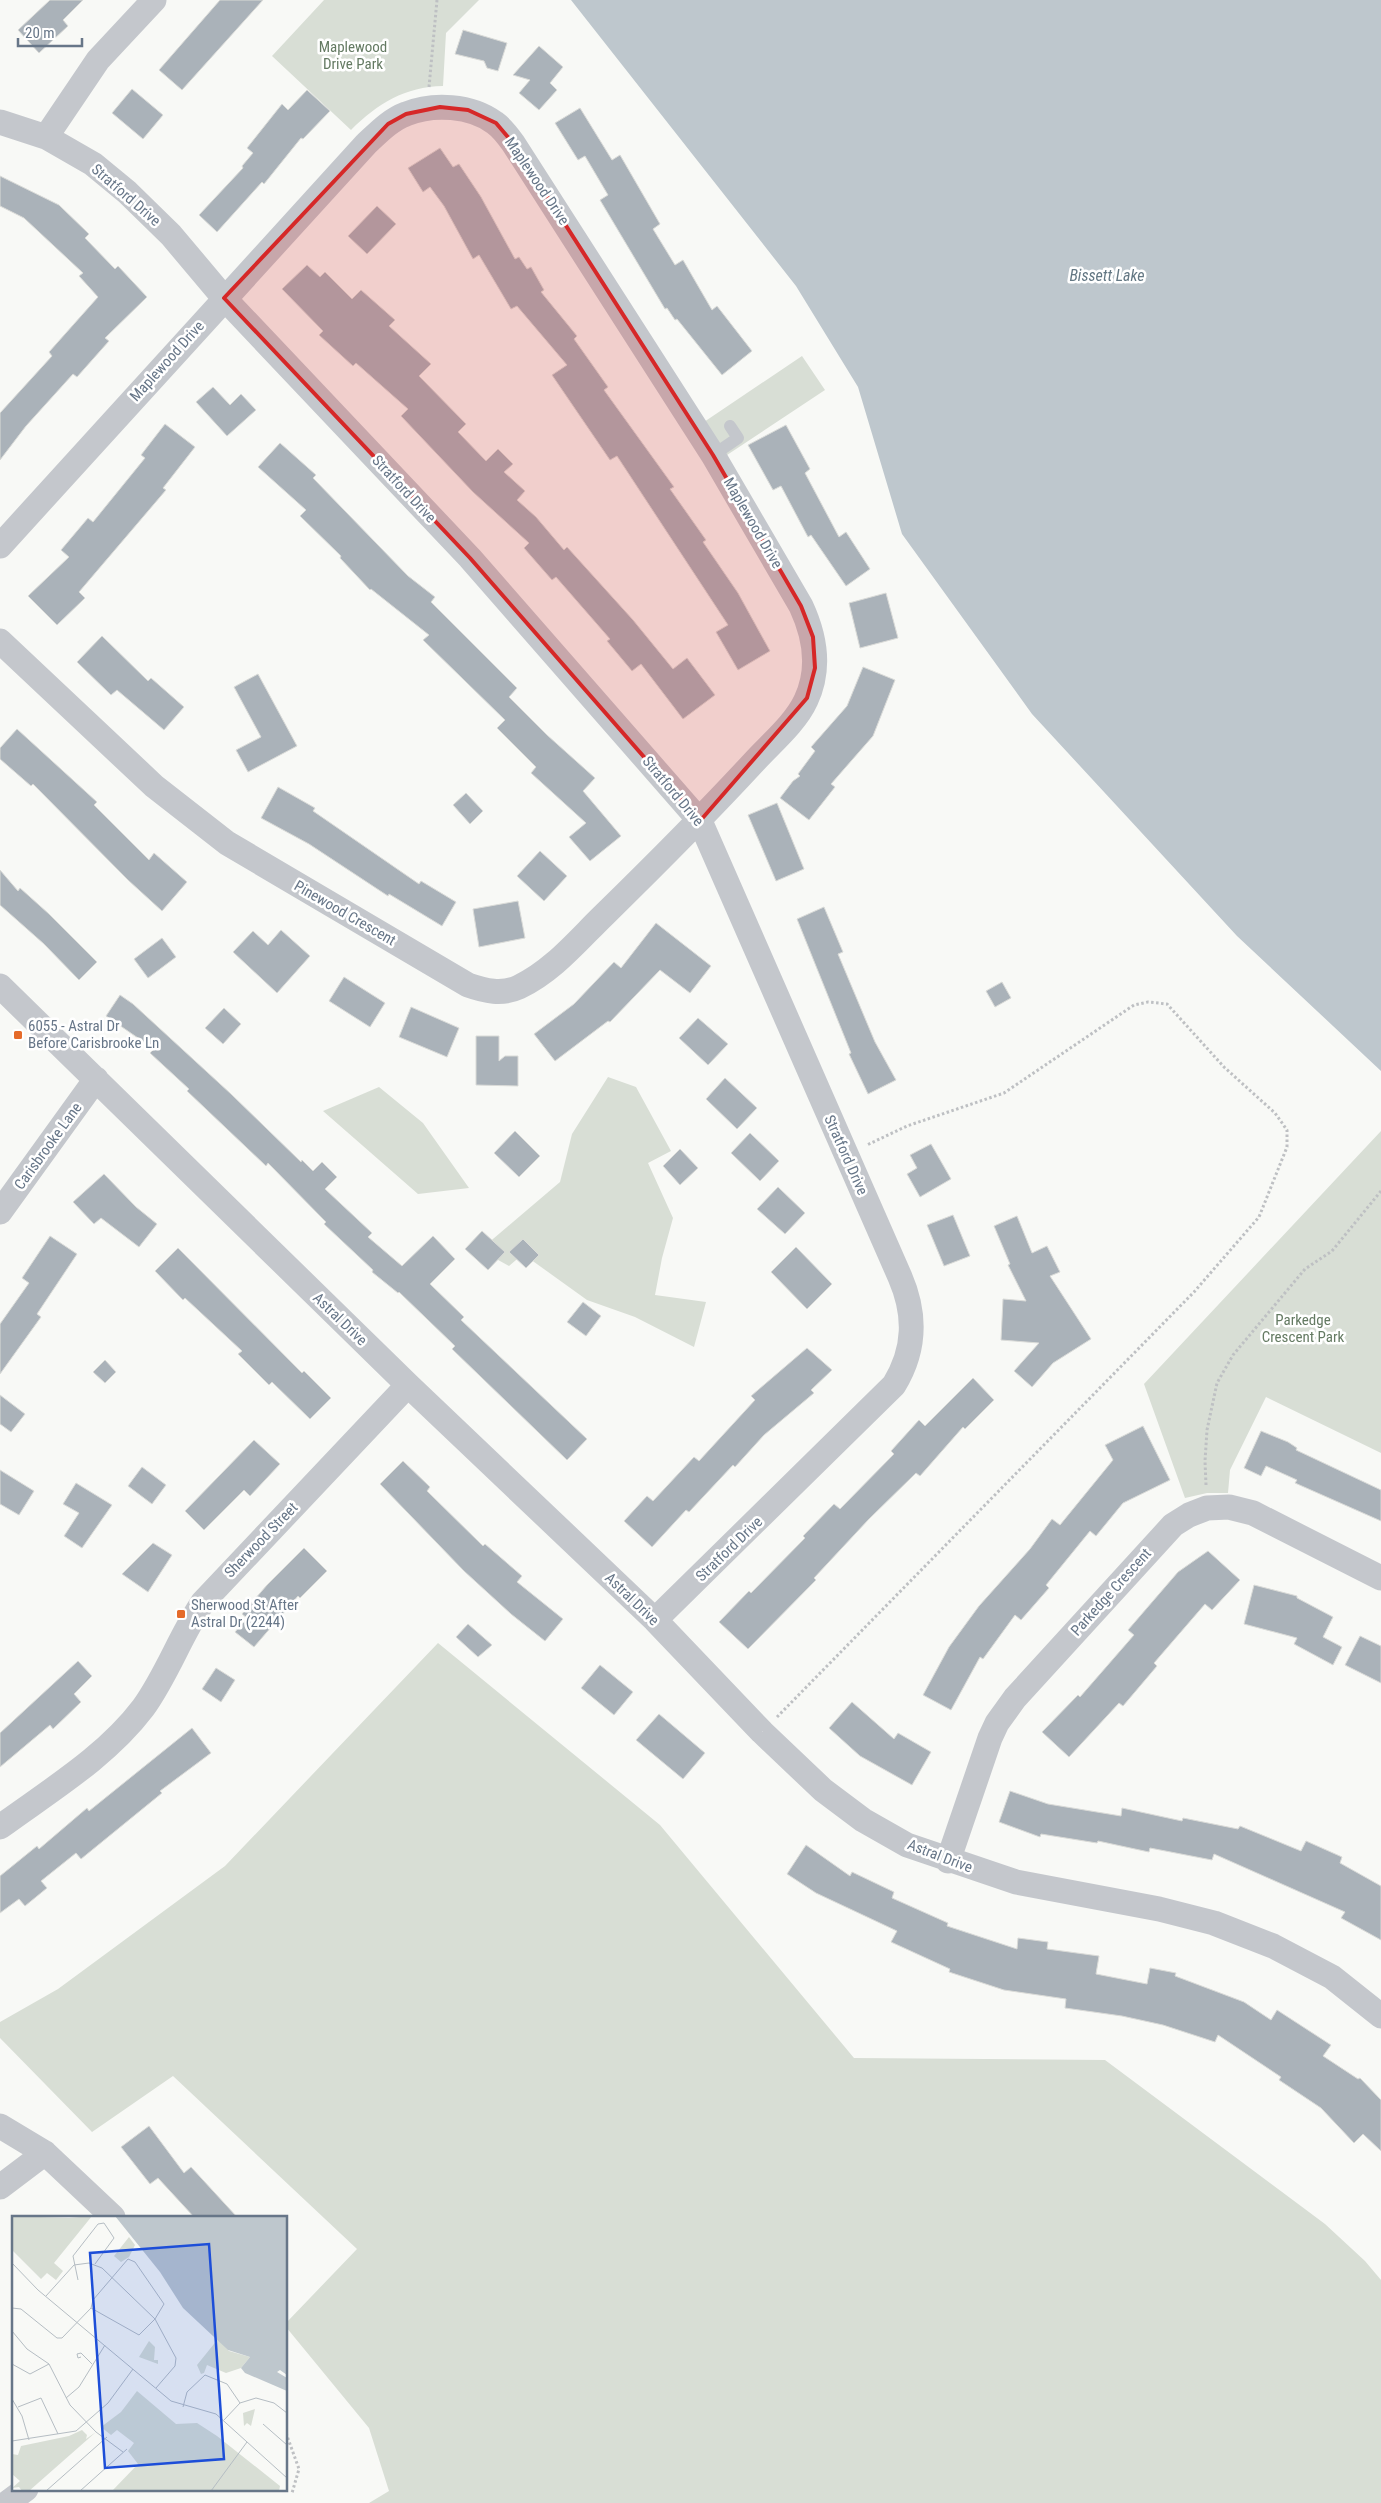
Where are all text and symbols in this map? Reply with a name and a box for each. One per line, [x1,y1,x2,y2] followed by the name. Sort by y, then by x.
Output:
[18,15,81,47] scale bar
[25,24,55,42] text: 20 m
[319,38,387,73] park label: Maplewood Drive Park
[501,134,573,228] street label: Maplewood Drive
[88,160,164,230] street label: Stratford Drive
[1069,266,1145,285] water label: Bissett Lake
[126,317,208,405] street label: Maplewood Drive
[368,452,440,526] street label: Stratford Drive
[720,474,786,572] street label: Maplewood Drive
[639,752,707,830] street label: Stratford Drive
[291,877,399,949] street label: Pinewood Crescent
[28,1017,159,1052] place label: 6055 - Astral Dr Before Carisbrooke Ln
[12,1029,24,1041] marker: 6055 - Astral Dr Before Carisbrooke Ln
[10,1099,86,1193] street label: Carisbrooke Lane
[820,1112,872,1198] street label: Stratford Drive
[309,1289,371,1349] street label: Astral Drive
[1262,1311,1345,1346] park label: Parkedge Crescent Park
[221,1499,301,1581] street label: Sherwood Street
[692,1513,766,1585] street label: Stratford Drive
[1067,1545,1155,1639] street label: Parkedge Crescent
[601,1569,663,1629] street label: Astral Drive
[191,1596,299,1631] place label: Sherwood St After Astral Dr (2244)
[175,1608,187,1620] marker: Sherwood St After Astral Dr (2244)
[905,1835,975,1877] street label: Astral Drive
[12,2216,288,2490] inset map

